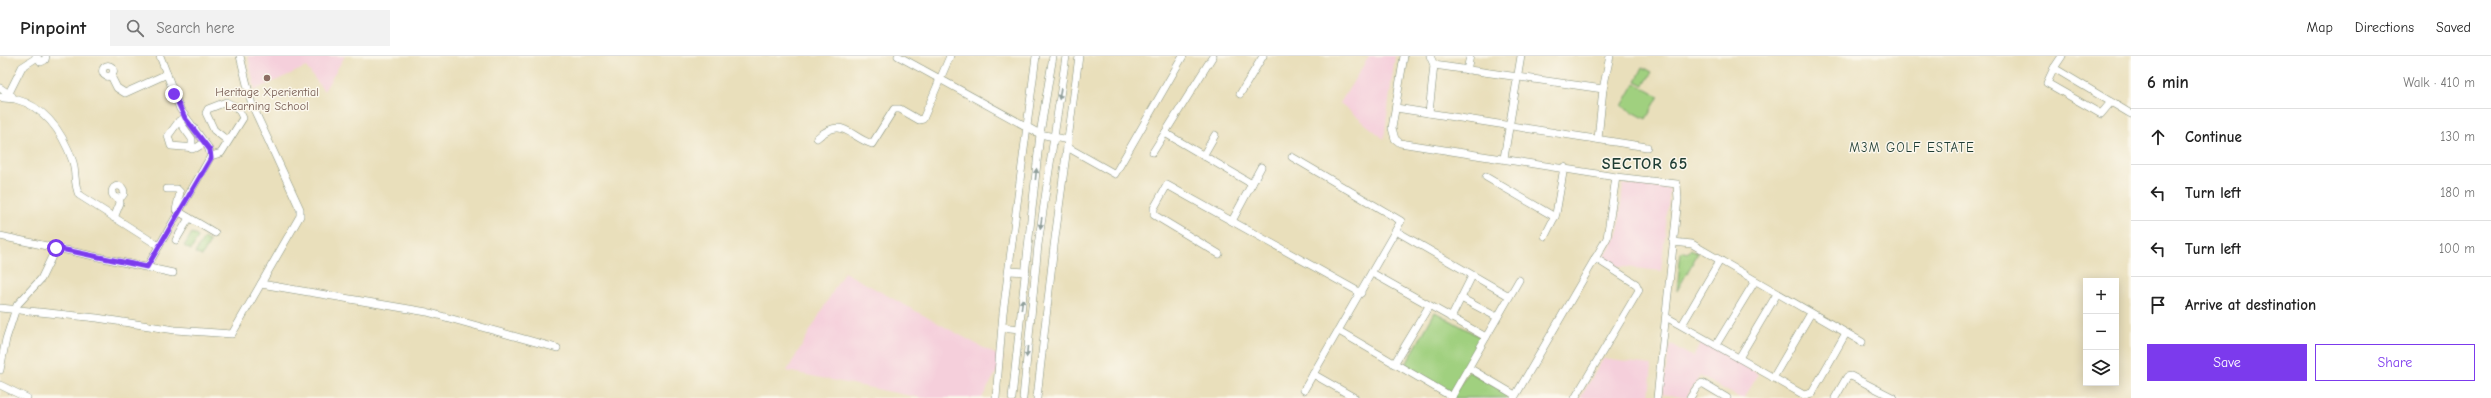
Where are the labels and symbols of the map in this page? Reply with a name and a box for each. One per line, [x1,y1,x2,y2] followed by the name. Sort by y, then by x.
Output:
[262,73,272,83] marker: Heritage Xperiential Learning School
[165,85,183,103] route end
[215,85,319,113] place label: Heritage Xperiential Learning School
[1056,88,1062,101] one-way arrow
[1849,140,1975,155] district label: M3M GOLF ESTATE
[1602,155,1688,173] district label: SECTOR 65
[1033,168,1040,180] one-way arrow
[1038,217,1044,229] one-way arrow
[47,239,65,257] route start
[1019,297,1025,310] one-way arrow
[1023,346,1030,358] one-way arrow

